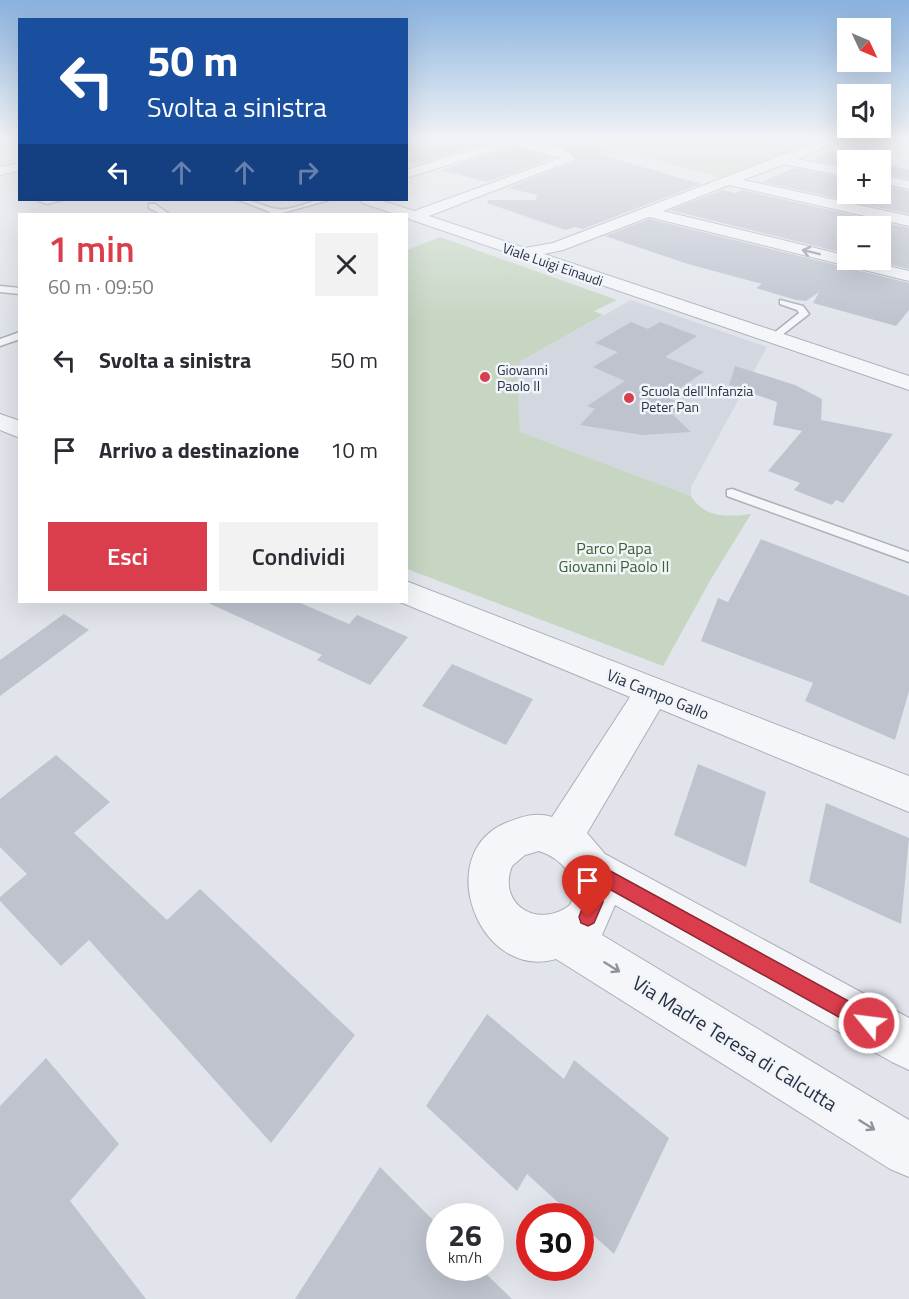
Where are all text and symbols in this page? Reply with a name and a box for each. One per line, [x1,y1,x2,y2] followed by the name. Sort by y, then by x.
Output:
[837,18,891,72] north arrow
[837,18,891,270] map controls
[147,28,239,92] text: 50 m
[48,42,126,120] icon: left
[837,84,891,138] button: sound
[147,86,327,127] text: Svolta a sinistra
[837,150,891,204] button: +
[102,156,135,189] icon: left
[165,156,198,189] icon: ahead
[228,156,261,189] icon: ahead
[291,156,324,189] icon: right
[837,216,891,270] button: −
[48,221,135,276] text: 1 min
[315,233,378,296] button: close
[500,237,606,291] street label: Viale Luigi Einaudi
[802,245,821,257] one-way arrow
[48,271,154,302] text: 60 m · 09:50
[99,343,251,377] text: Svolta a sinistra
[330,343,378,377] text: 50 m
[48,344,81,377] icon: left
[497,359,548,396] place label: Giovanni Paolo II
[478,370,492,384] marker: Giovanni Paolo II
[641,380,753,417] place label: Scuola dell'Infanzia Peter Pan
[622,391,636,405] marker: Scuola dell'Infanzia Peter Pan
[99,433,299,467] text: Arrivo a destinazione
[330,433,378,467] text: 10 m
[48,434,81,467] icon: arrive
[48,522,207,591] button: Esci
[219,522,378,591] button: Condividi
[559,536,669,578] park label: Parco Papa Giovanni Paolo II
[603,663,713,725] street label: Via Campo Gallo
[562,855,613,917] pin
[571,864,604,897] icon: arrive
[603,962,620,974] one-way arrow
[626,967,844,1119] street label: Via Madre Teresa di Calcutta
[837,991,901,1055] position arrow
[858,1119,875,1131] one-way arrow
[516,1203,594,1281] speed limit sign: 30
[448,1212,482,1258] text: 26
[448,1246,482,1269] text: km/h

